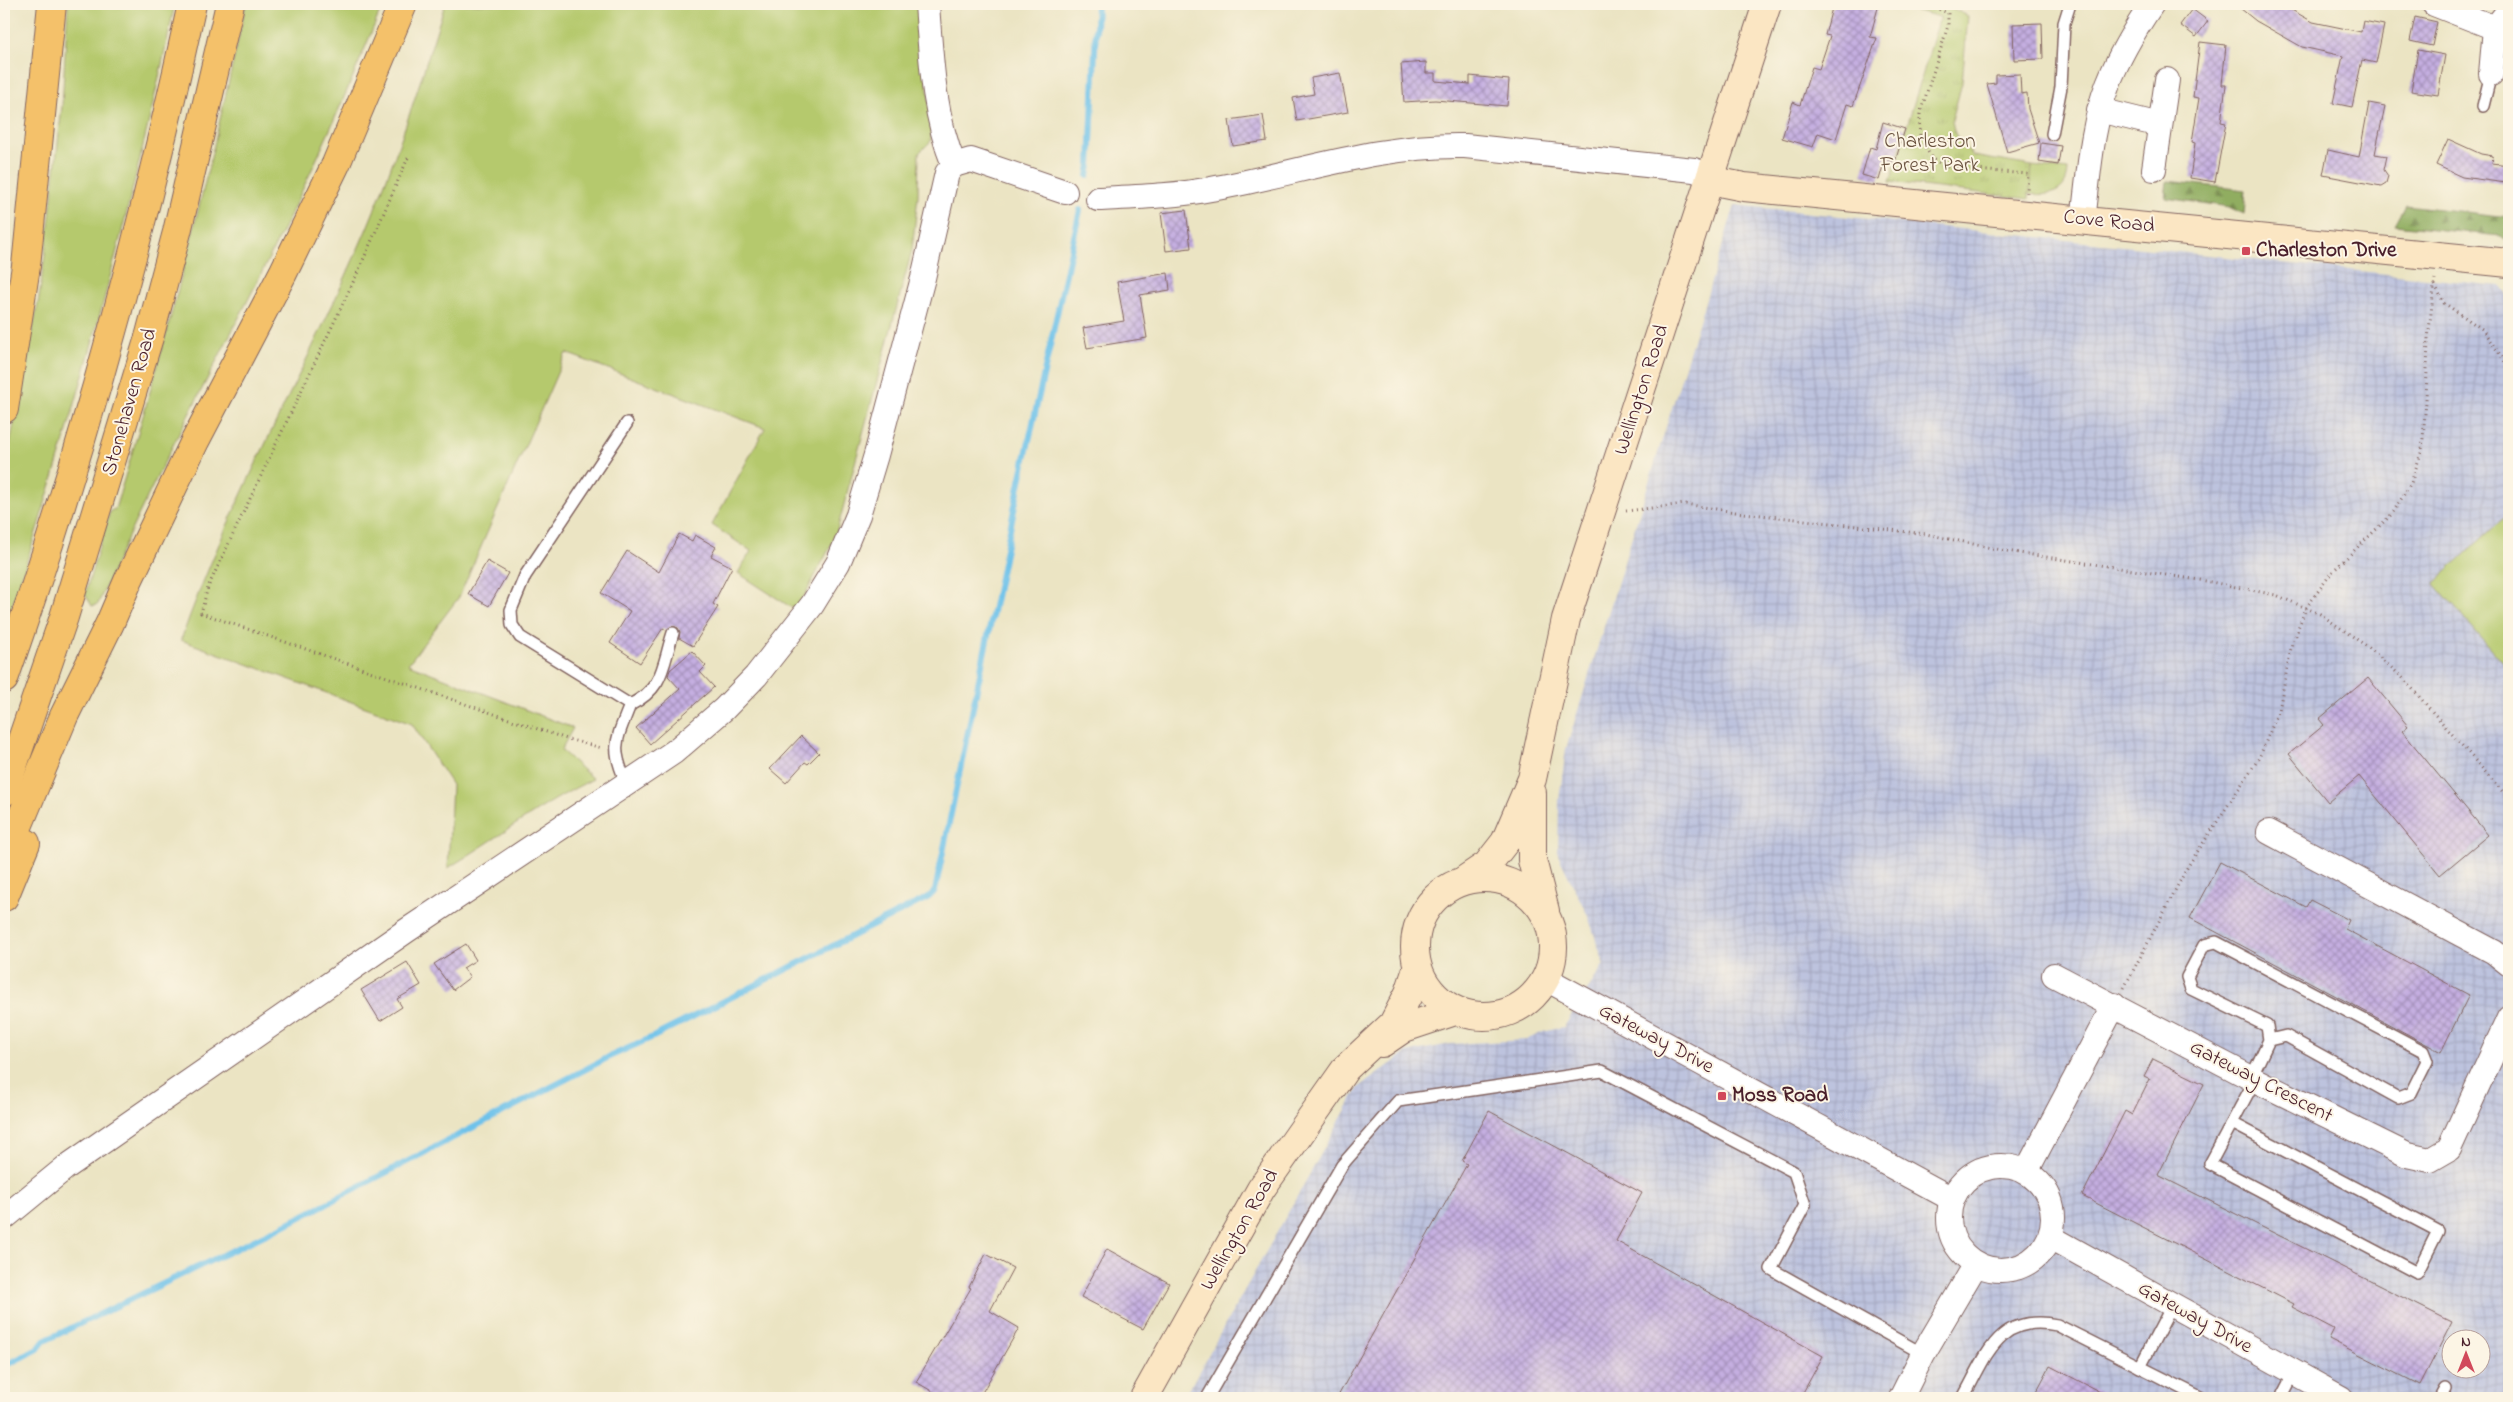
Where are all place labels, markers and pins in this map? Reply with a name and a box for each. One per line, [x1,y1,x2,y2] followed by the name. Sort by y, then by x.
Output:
[2256,236,2397,266] place label: Charleston Drive
[2240,245,2252,257] marker: Charleston Drive
[1732,1081,1828,1111] place label: Moss Road
[1716,1090,1728,1102] marker: Moss Road

